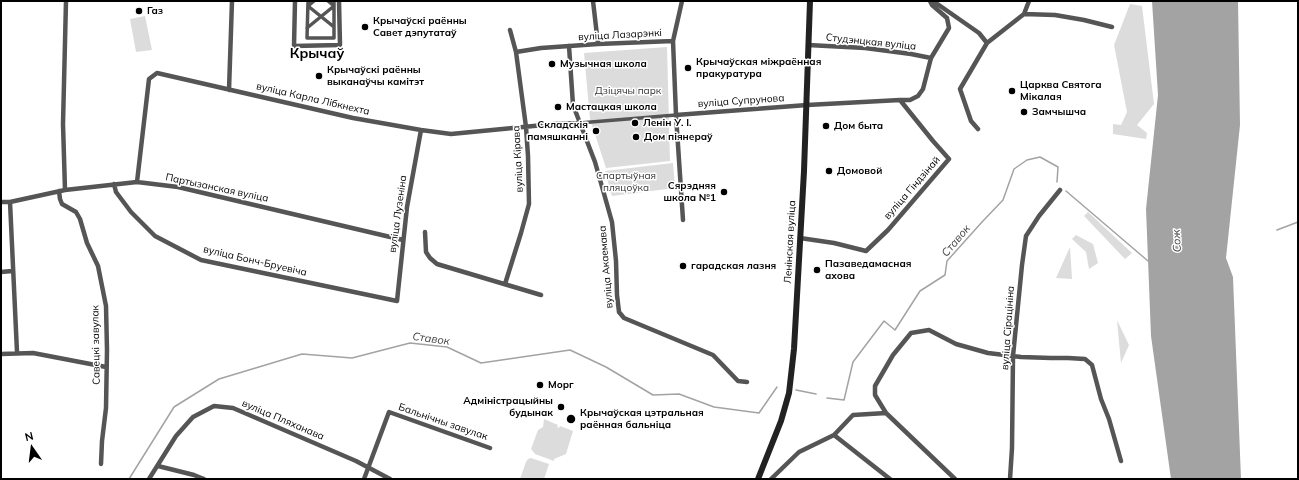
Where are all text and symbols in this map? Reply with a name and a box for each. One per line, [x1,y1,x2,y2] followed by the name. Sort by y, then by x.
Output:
[147,5,163,17] place label: Газ
[134,6,144,16] marker: Газ
[373,15,467,38] place label: Крычаўскі раённы Савет дэпутатаў
[360,22,370,32] marker: Крычаўскі раённы Савет дэпутатаў
[578,27,662,43] street label: вуліца Лазарэнкі
[825,31,917,53] street label: Студэнцкая вуліца
[290,46,344,62] district label: Крычаў
[696,56,821,80] place label: Крычаўская міжраённая пракуратура
[560,58,647,70] place label: Музычная школа
[547,59,557,69] marker: Музычная школа
[683,63,693,73] marker: Крычаўская міжраённая пракуратура
[327,64,424,88] place label: Крычаўскі раённы выканаўчы камітэт
[314,71,324,81] marker: Крычаўскі раённы выканаўчы камітэт
[1020,79,1102,102] place label: Царква Святога Мікалая
[255,80,371,118] street label: вуліца Карла Лібкнехта
[595,85,661,97] park label: Дзіцячы парк
[1007,86,1017,96] marker: Царква Святога Мікалая
[697,92,785,110] street label: вуліца Супрунова
[566,101,657,113] place label: Мастацкая школа
[553,102,563,112] marker: Мастацкая школа
[1032,106,1086,118] place label: Замчышча
[1019,107,1029,117] marker: Замчышча
[643,117,692,129] place label: Ленін У. І.
[630,118,640,128] marker: Ленін У. І.
[527,119,588,142] place label: Складскія памяшканні
[834,120,883,132] place label: Дом быта
[821,121,831,131] marker: Дом быта
[510,125,526,193] street label: вуліца Кірава
[591,126,601,136] marker: Складскія памяшканні
[644,131,713,143] place label: Дом піянераў
[631,132,641,142] marker: Дом піянераў
[881,154,943,222] street label: вуліца Гіндзінай
[837,165,882,177] place label: Домовой
[824,166,834,176] marker: Домовой
[596,170,656,194] park label: Спартыўная пляцоўка
[164,171,270,205] street label: Партызанская вуліца
[387,175,409,253] street label: вуліца Лузеніна
[664,180,716,204] place label: Сярэдняя школа №1
[719,187,729,197] marker: Сярэдняя школа №1
[782,200,798,284] street label: Ленінская вуліца
[939,222,973,260] water label: Ставок
[596,225,616,309] street label: вуліца Акаемава
[1170,229,1184,253] water label: Сож
[202,243,308,279] street label: вуліца Бонч-Бруевіча
[825,258,911,282] place label: Пазаведамасная ахова
[691,260,776,272] place label: гарадская лазня
[678,261,688,271] marker: гарадская лазня
[812,265,822,275] marker: Пазаведамасная ахова
[999,285,1017,371] street label: вуліца Сірацініна
[89,305,103,385] street label: Савецкі завулак
[411,330,451,348] water label: Ставок
[548,379,574,391] place label: Морг
[535,380,545,390] marker: Морг
[463,395,553,418] place label: Адміністрацыйны будынак
[240,397,326,443] street label: вуліца Пляханава
[397,401,489,443] street label: Бальнічны завулак
[556,402,566,412] marker: Адміністрацыйны будынак
[580,407,704,430] place label: Крычаўская цэтральная раённая бальніца
[565,413,577,425] marker: Крычаўская цэтральная раённая бальніца
[12,428,52,468] north arrow
[23,429,35,444] text: N

